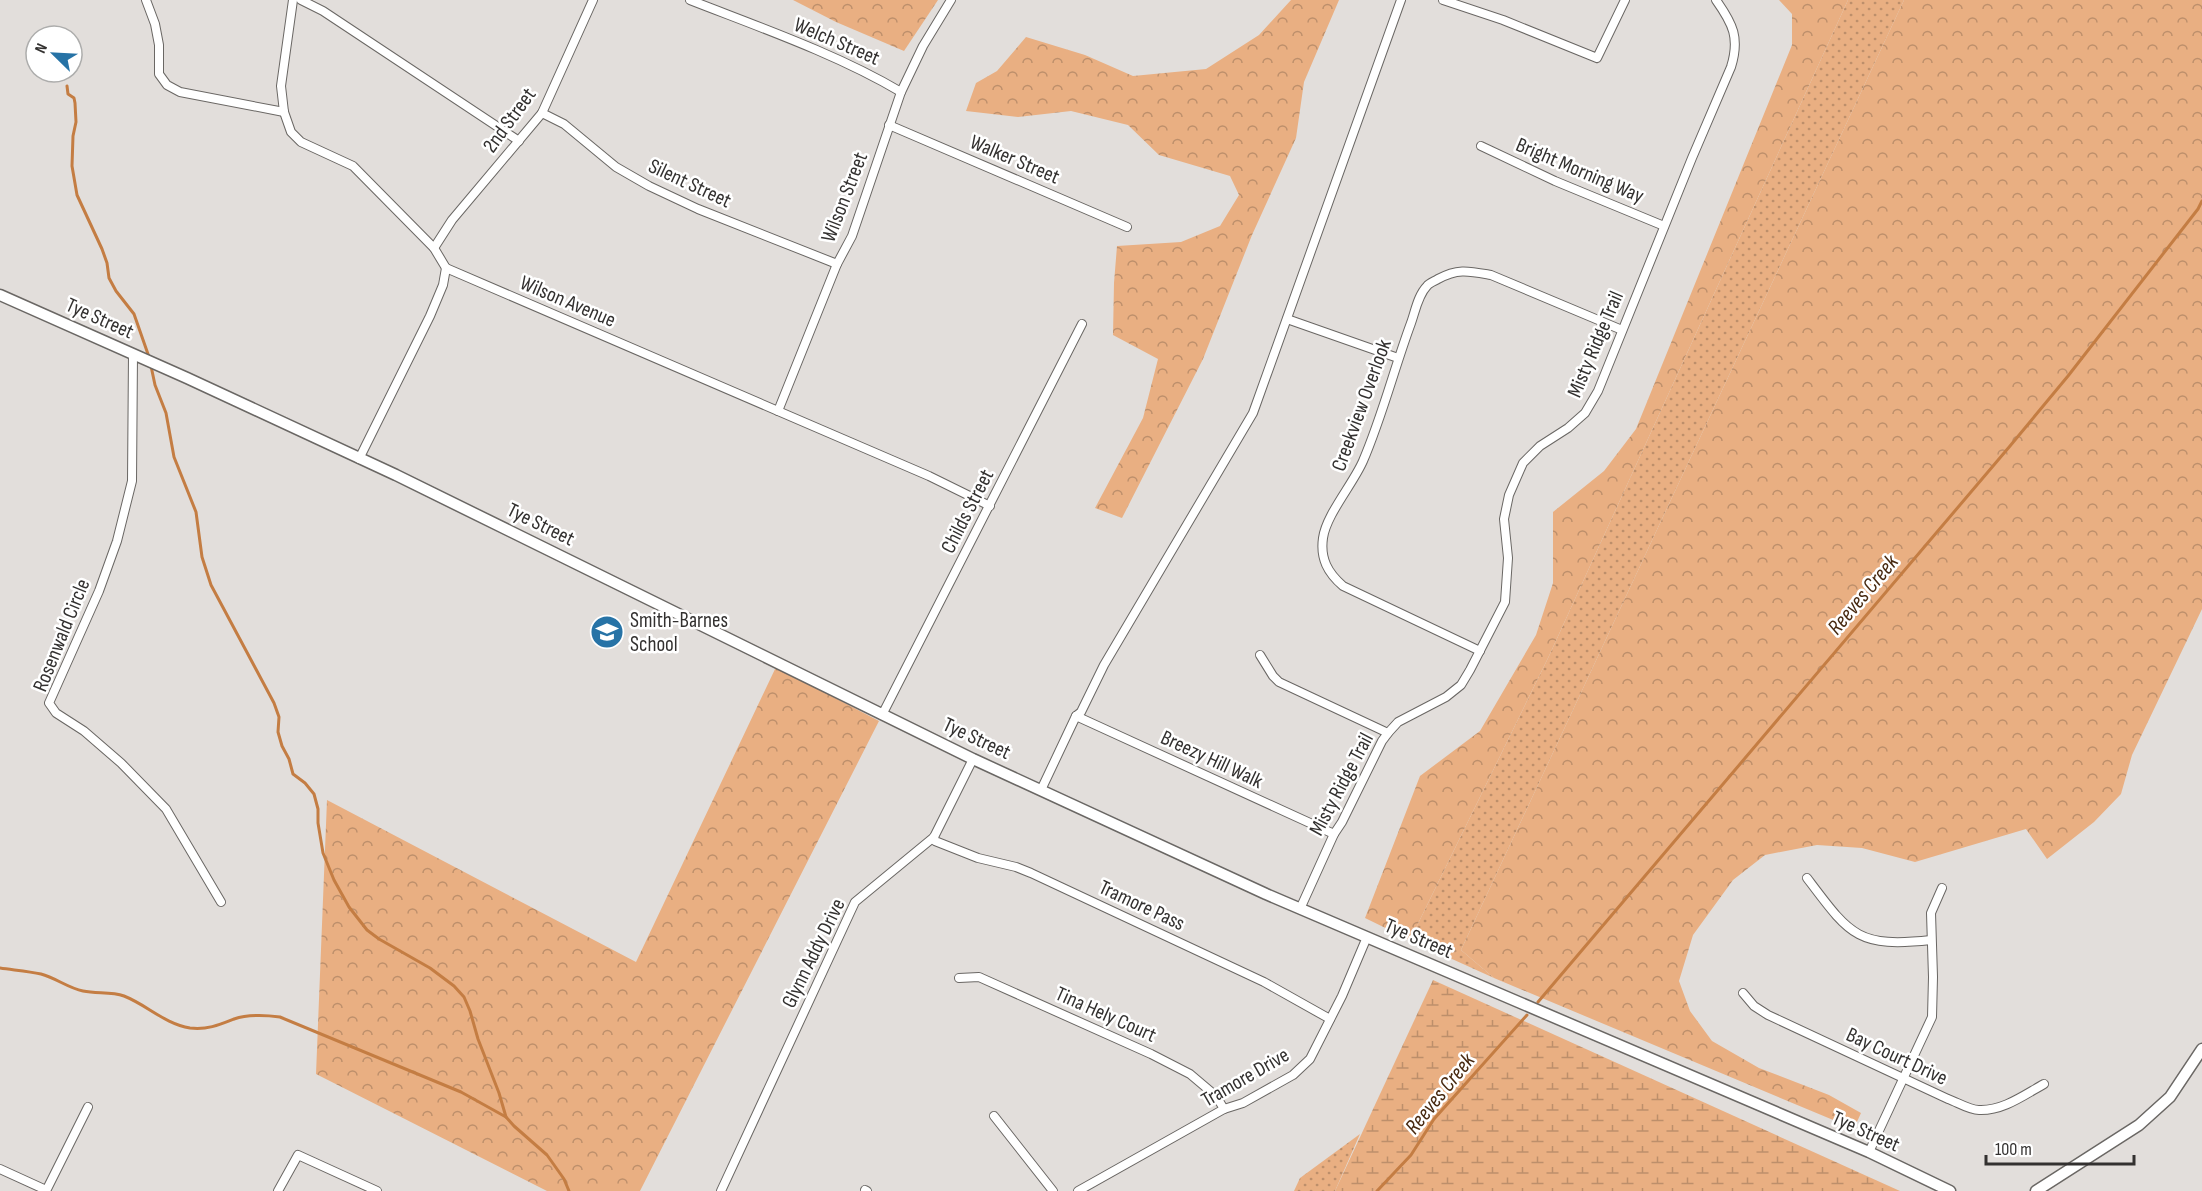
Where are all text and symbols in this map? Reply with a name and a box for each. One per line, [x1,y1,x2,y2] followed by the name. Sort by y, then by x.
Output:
[790,12,883,71] street label: Welch Street
[24,24,84,84] north arrow
[31,41,52,56] text: N
[478,83,541,158] street label: 2nd Street
[966,129,1063,190] street label: Walker Street
[1512,132,1648,209] street label: Bright Morning Way
[816,149,873,246] street label: Wilson Street
[644,153,735,213] street label: Silent Street
[516,270,619,333] street label: Wilson Avenue
[1562,287,1629,401] street label: Misty Ridge Trail
[62,292,138,344] street label: Tye Street
[1326,336,1397,474] street label: Creekview Overlook
[936,465,999,557] street label: Childs Street
[503,497,578,551] street label: Tye Street
[1822,549,1905,640] water label: Reeves Creek
[28,575,95,695] street label: Rosenwald Circle
[630,608,728,657] place label: Smith-Barnes School
[589,614,625,650] school or university icon: Smith-Barnes School
[939,712,1015,765] street label: Tye Street
[1157,725,1267,794] street label: Breezy Hill Walk
[1304,729,1379,840] street label: Misty Ridge Trail
[1095,875,1189,936] street label: Tramore Pass
[776,895,851,1012] street label: Glynn Addy Drive
[1381,913,1457,964] street label: Tye Street
[1052,981,1160,1048] street label: Tina Hely Court
[1842,1022,1951,1091] street label: Bay Court Drive
[1197,1042,1294,1113] street label: Tramore Drive
[1399,1047,1481,1140] water label: Reeves Creek
[1828,1105,1904,1157] street label: Tye Street
[1986,1128,2134,1166] scale bar
[1995,1139,2032,1160] text: 100 m

